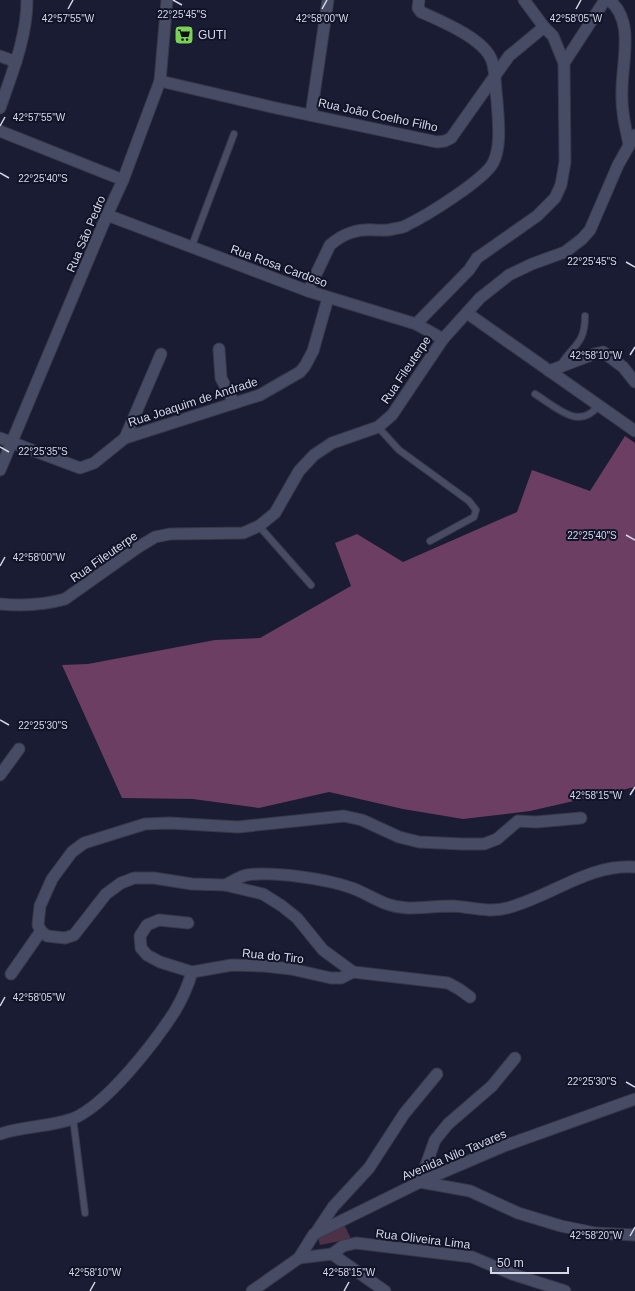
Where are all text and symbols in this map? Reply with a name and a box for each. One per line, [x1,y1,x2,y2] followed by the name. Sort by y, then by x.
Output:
[157,9,207,20] text: 22°25'45"S
[42,13,95,24] text: 42°57'55"W
[296,13,349,24] text: 42°58'00"W
[550,13,603,24] text: 42°58'05"W
[173,24,195,46] supermarket icon: GUTI
[198,28,227,42] place label: GUTI
[317,95,439,135] street label: Rua João Coelho Filho
[13,112,66,123] text: 42°57'55"W
[18,173,68,184] text: 22°25'40"S
[64,193,109,275] street label: Rua São Pedro
[229,242,330,290] street label: Rua Rosa Cardoso
[567,256,617,267] text: 22°25'45"S
[378,333,434,407] street label: Rua Fileuterpe
[570,350,623,361] text: 42°58'10"W
[126,374,260,430] street label: Rua Joaquim de Andrade
[18,446,68,457] text: 22°25'35"S
[68,529,141,585] street label: Rua Fileuterpe
[567,530,617,541] text: 22°25'40"S
[13,552,66,563] text: 42°58'00"W
[18,720,68,731] text: 22°25'30"S
[570,790,623,801] text: 42°58'15"W
[241,946,305,966] street label: Rua do Tiro
[13,992,66,1003] text: 42°58'05"W
[567,1076,617,1087] text: 22°25'30"S
[400,1127,508,1183] street label: Avenida Nilo Tavares
[375,1226,472,1252] street label: Rua Oliveira Lima
[570,1230,623,1241] text: 42°58'20"W
[491,1249,568,1275] scale bar
[497,1256,524,1270] text: 50 m
[69,1267,122,1278] text: 42°58'10"W
[323,1267,376,1278] text: 42°58'15"W

